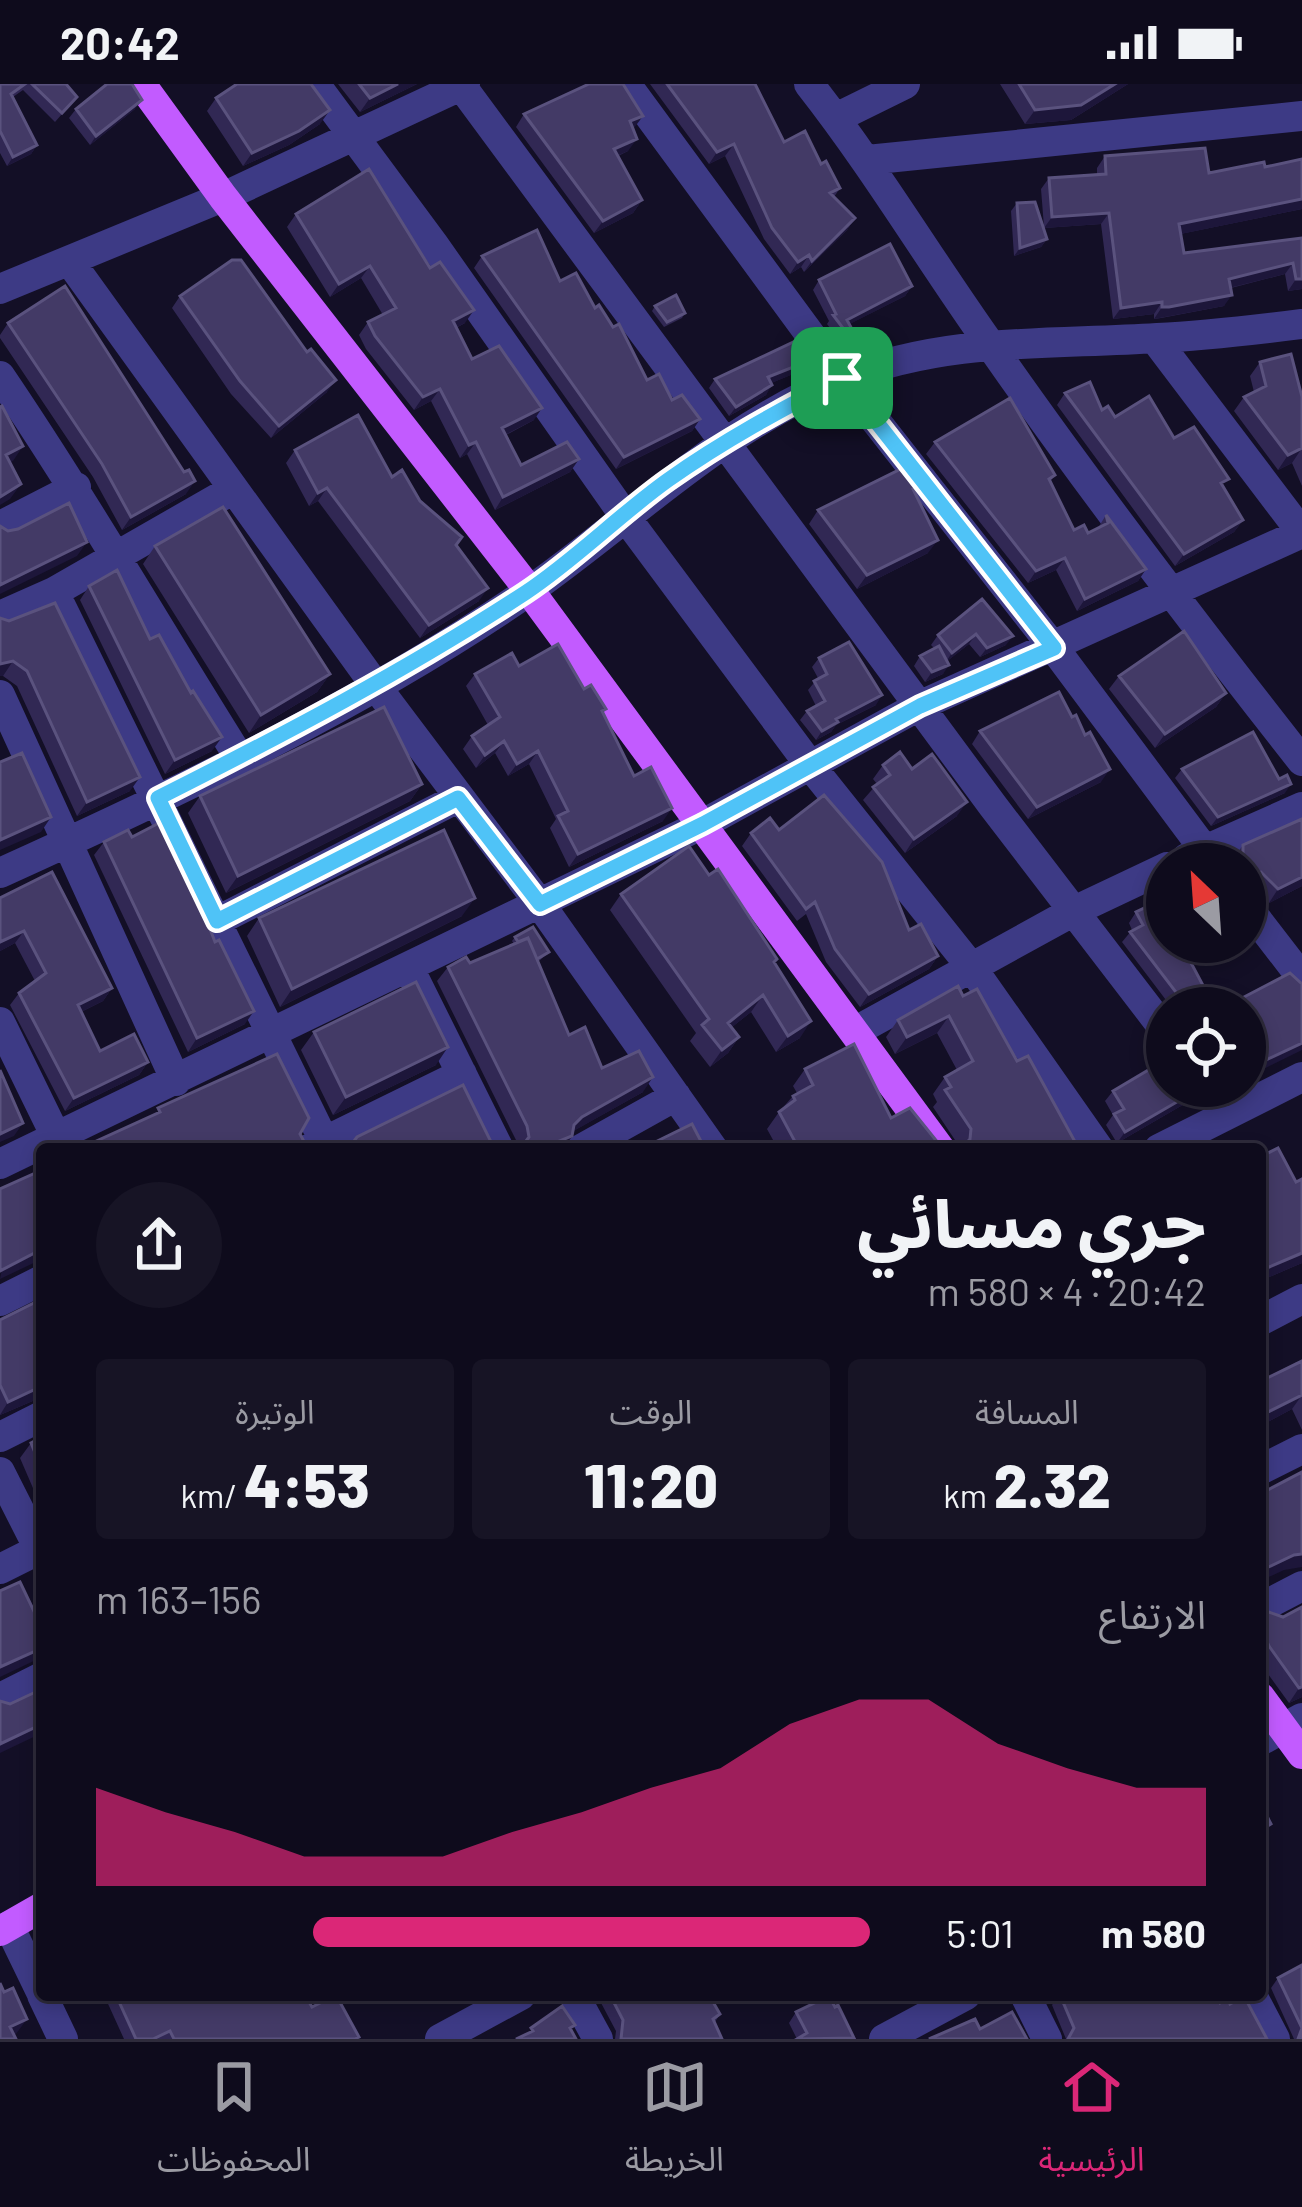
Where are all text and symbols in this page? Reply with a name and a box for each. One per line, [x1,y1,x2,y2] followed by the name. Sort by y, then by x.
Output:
[60,15,180,69] text: 20:42
[791,327,893,429] pin
[809,345,875,411] icon: arrive
[1146,843,1266,963] north arrow
[1146,843,1266,1107] map controls
[1146,987,1266,1107] button: locate
[96,1182,222,1308] button: share
[857,1182,1206,1261] text: جري مسائي
[928,1267,1206,1314] text: 20:42 · 4 × 580 m
[235,1391,315,1431] text: الوتيرة
[610,1391,692,1431] text: الوقت
[975,1391,1079,1431] text: المسافة
[244,1448,370,1520] text: 4:53
[584,1448,718,1520] text: 11:20
[994,1448,1111,1520] text: 2.32
[180,1475,244,1515] text: /km
[943,1475,994,1515] text: km
[96,1575,261,1622] text: 156–163 m
[1099,1590,1206,1637] text: الارتفاع
[946,1909,1014,1956] text: 5:01
[1101,1909,1206,1956] text: 580 m
[157,2054,311,2195] tab: المحفوظات
[625,2054,724,2195] tab: الخريطة
[1039,2054,1145,2195] tab: الرئيسية

